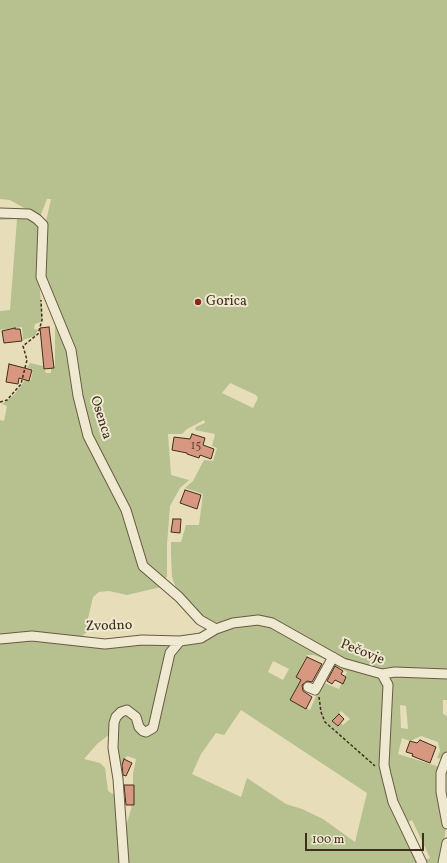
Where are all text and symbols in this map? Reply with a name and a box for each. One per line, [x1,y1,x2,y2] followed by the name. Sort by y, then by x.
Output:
[206,294,247,310] place label: Gorica
[193,297,203,307] marker: Gorica
[85,394,115,442] street label: Osenca
[191,440,201,454] house number: 15
[85,618,133,636] street label: Zvodno
[338,637,386,669] street label: Pečovje
[307,825,426,851] scale bar
[312,832,344,848] text: 100 m

